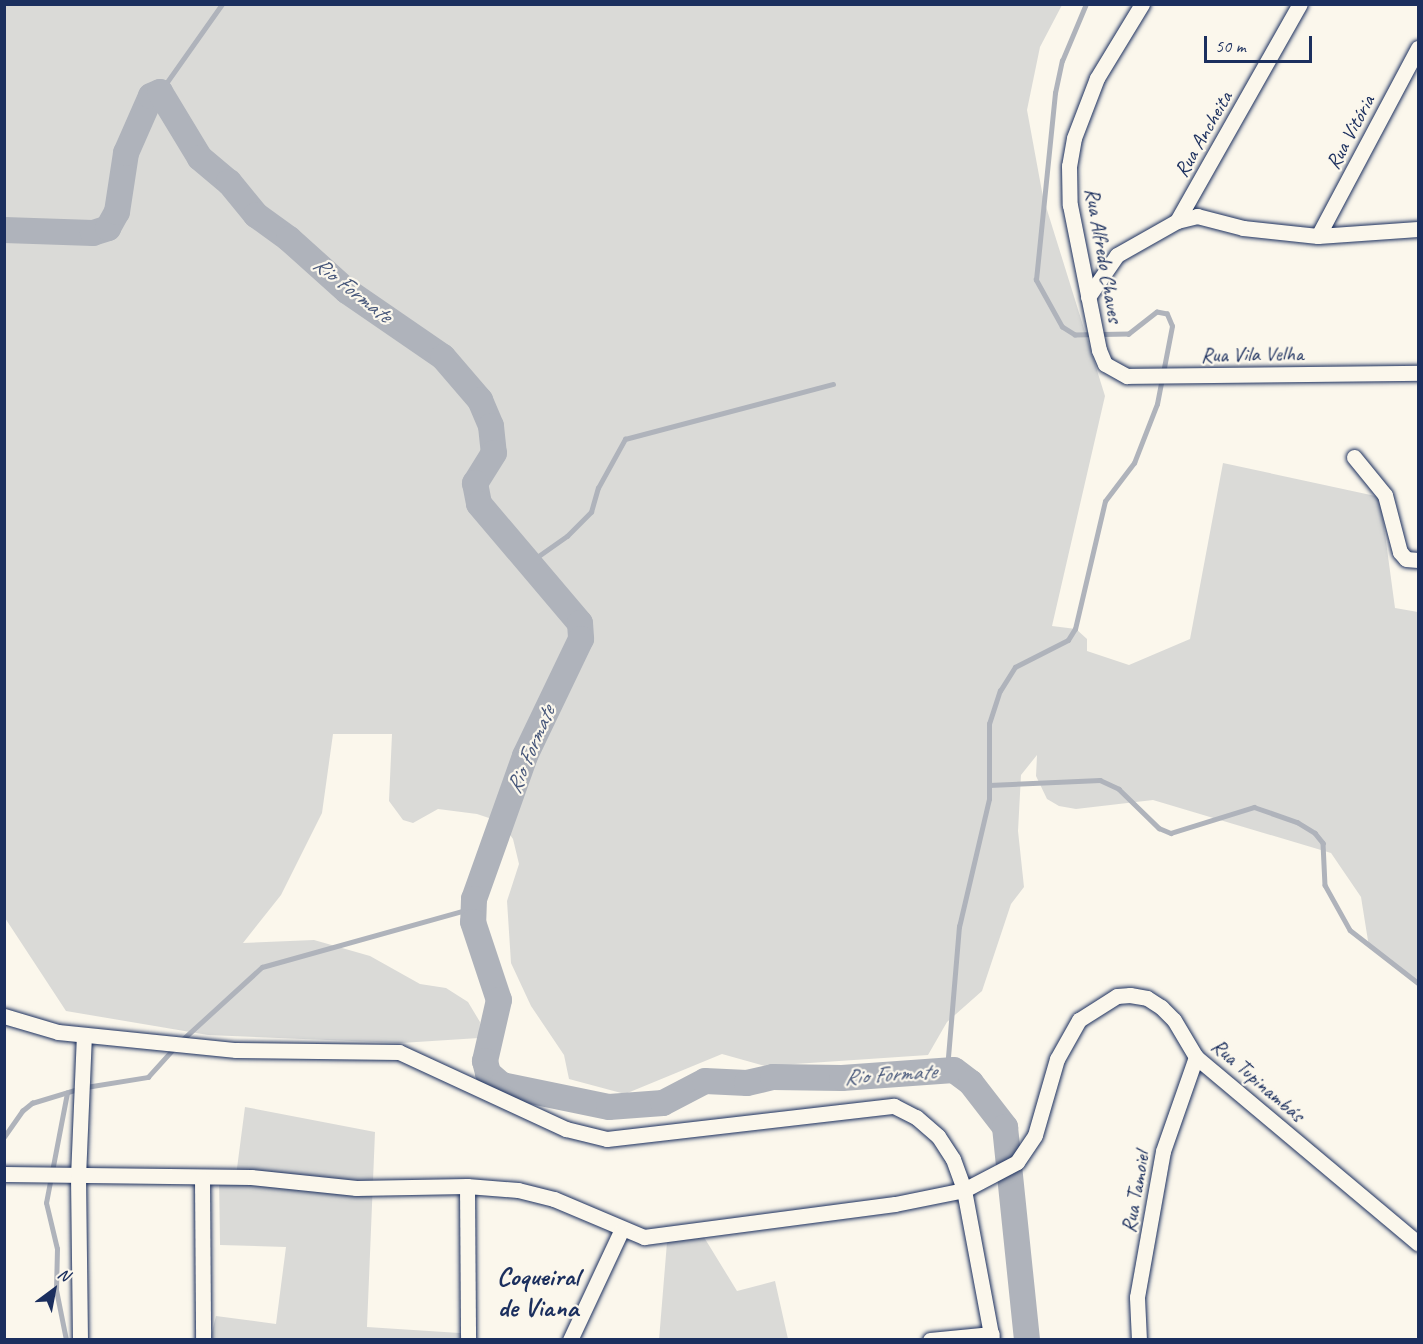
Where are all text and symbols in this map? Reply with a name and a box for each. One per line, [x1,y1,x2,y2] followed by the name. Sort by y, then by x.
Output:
[1207,24,1315,62] scale bar
[1215,35,1246,57] text: 50 m
[1168,87,1238,181] street label: Rua Ancheita
[1320,91,1380,173] street label: Rua Vitória
[1080,185,1128,325] street label: Rua Alfredo Chaves
[308,252,396,328] water label: Rio Formate
[1201,341,1303,367] street label: Rua Vila Velha
[501,703,561,797] water label: Rio Formate
[1206,1033,1310,1127] street label: Rua Tupinambás
[844,1059,936,1091] water label: Rio Formate
[1115,1149,1155,1235] street label: Rua Tamoiel
[24,1260,84,1320] north arrow
[497,1260,579,1323] district label: Coqueiral de Viana
[54,1264,73,1286] text: N

